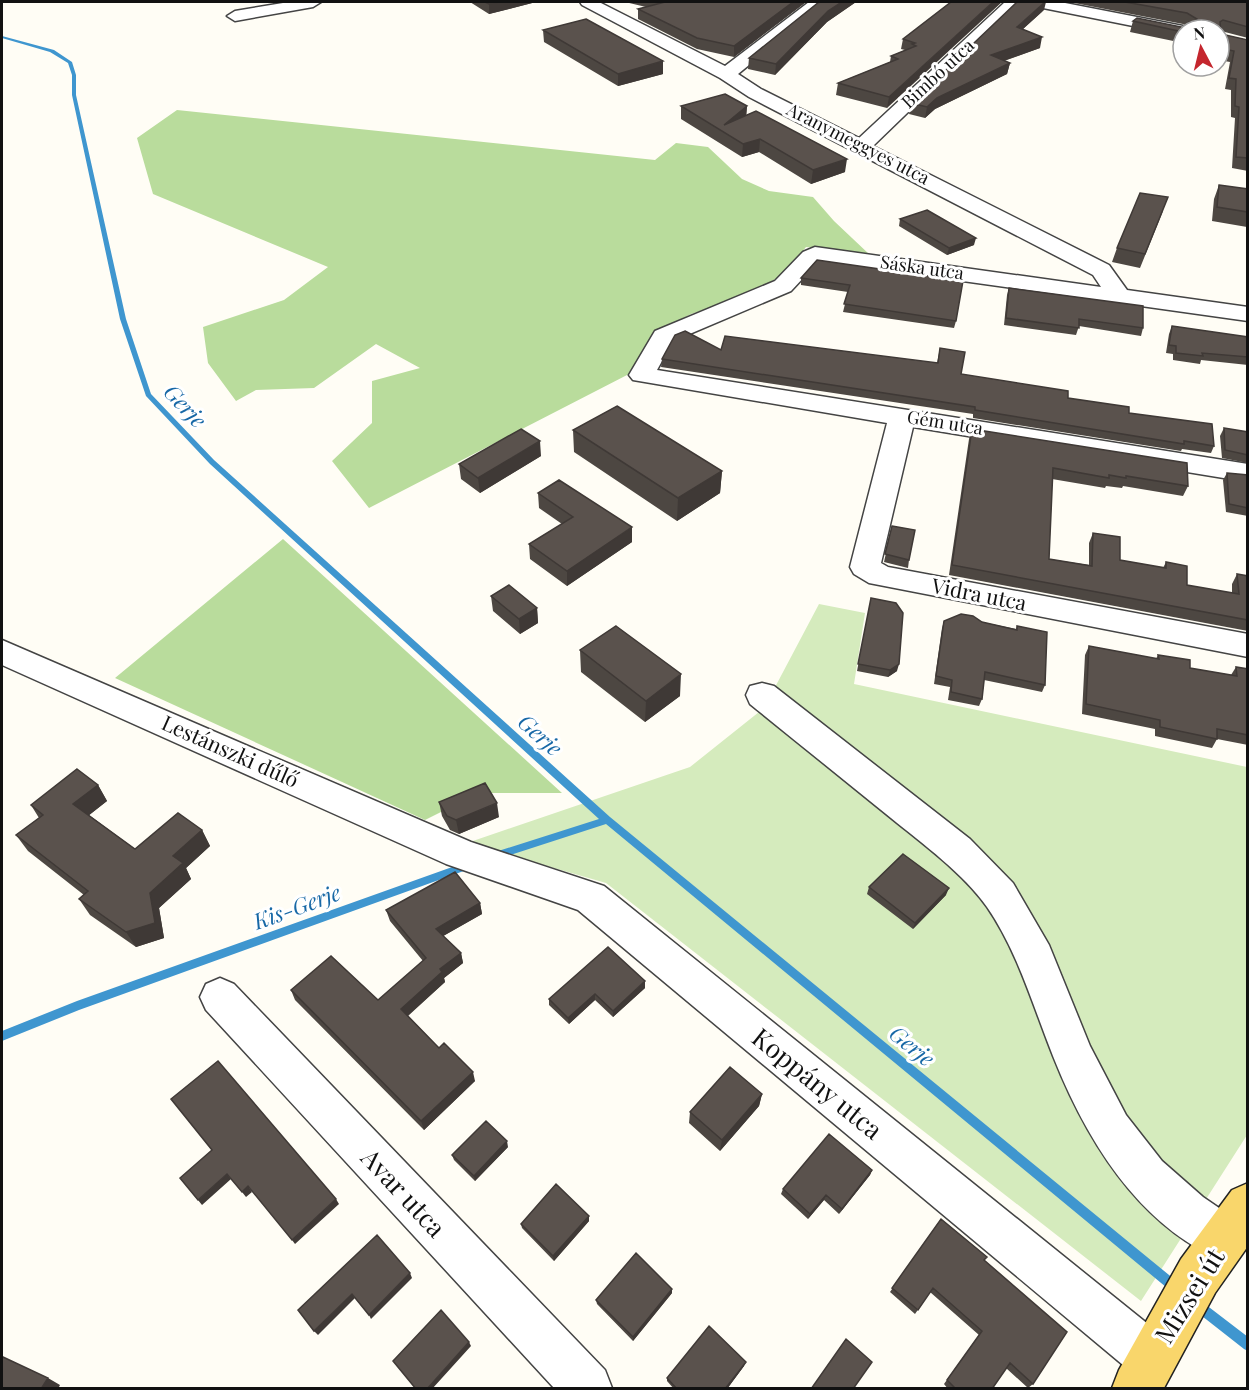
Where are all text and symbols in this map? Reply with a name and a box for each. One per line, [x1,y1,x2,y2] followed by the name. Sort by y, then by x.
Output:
[1171,18,1231,78] north arrow
[1192,21,1207,44] text: N
[896,33,979,113] street label: Bimbó utca
[782,96,934,189] street label: Aranymeggyes utca
[879,249,966,285] street label: Sáska utca
[158,377,214,434] water label: Gerje
[905,404,985,440] street label: Gém utca
[929,570,1030,616] street label: Vidra utca
[512,706,570,762] water label: Gerje
[158,708,304,793] street label: Lestánszki dűlő
[248,876,345,936] water label: Kis-Gerje
[884,1018,942,1073] water label: Gerje
[745,1019,891,1146] street label: Koppány utca
[353,1139,454,1244] street label: Avar utca
[1146,1240,1232,1349] street label: Mizsei út

